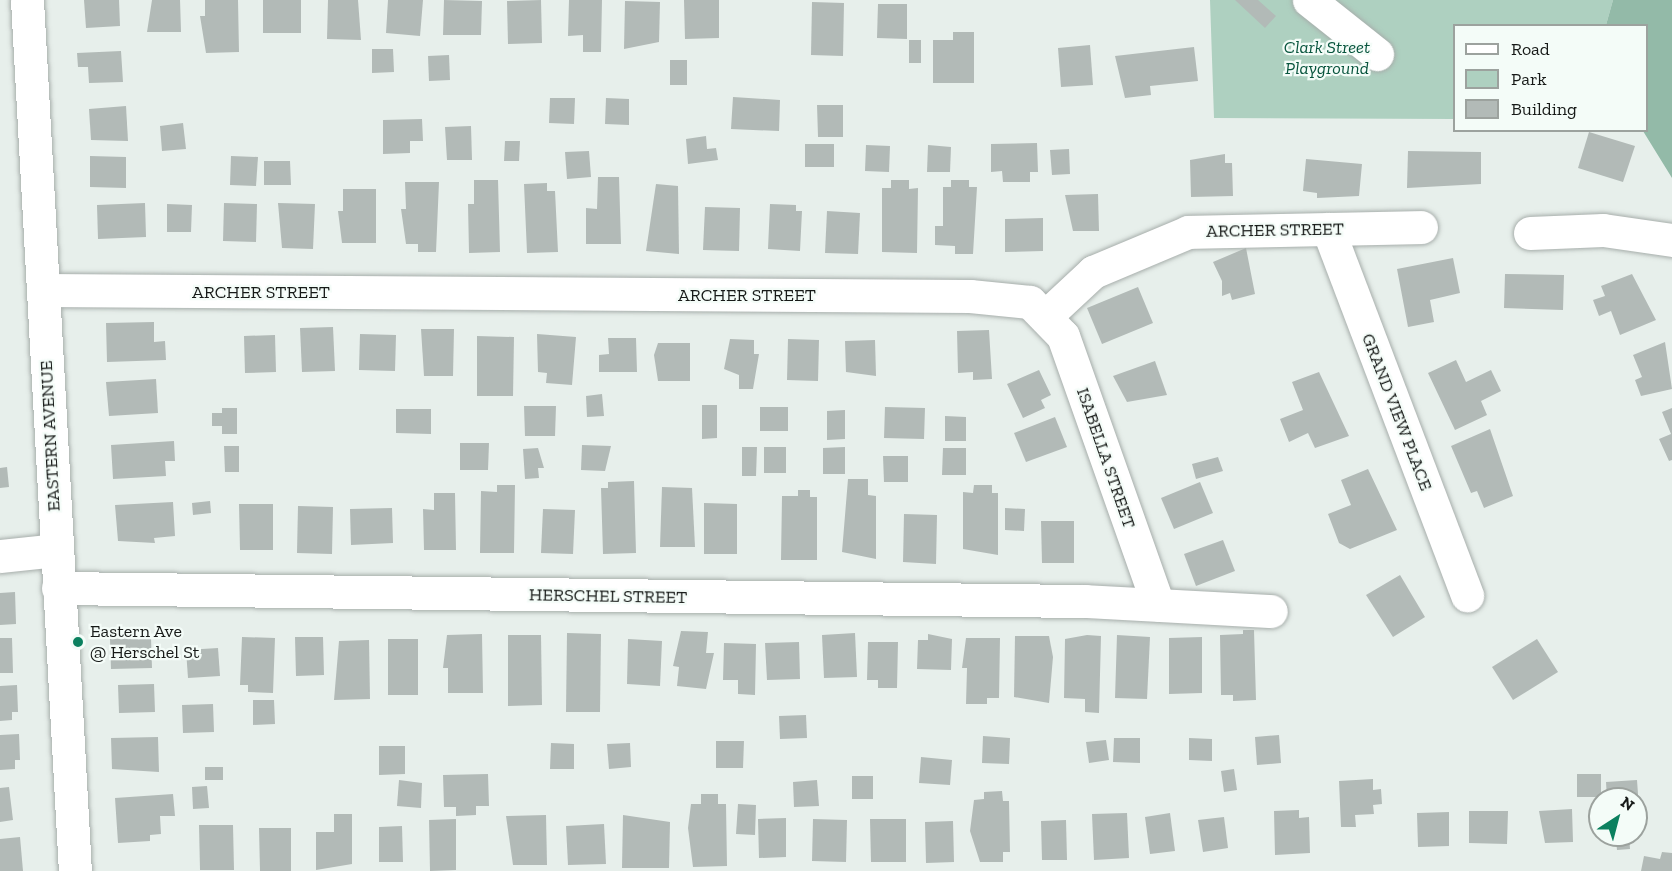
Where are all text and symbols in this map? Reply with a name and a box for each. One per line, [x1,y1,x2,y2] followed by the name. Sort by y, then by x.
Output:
[1453,24,1648,132] legend
[1284,37,1370,80] park label: Clark Street Playground
[1511,38,1550,60] text: Road
[1511,68,1547,90] text: Park
[1511,98,1577,120] text: Building
[1206,218,1344,242] street label: ARCHER STREET
[192,281,330,303] street label: ARCHER STREET
[678,284,816,306] street label: ARCHER STREET
[1357,330,1437,494] street label: GRAND VIEW PLACE
[35,360,65,512] street label: EASTERN AVENUE
[1072,385,1140,531] street label: ISABELLA STREET
[528,584,688,608] street label: HERSCHEL STREET
[90,621,199,664] place label: Eastern Ave @ Herschel St
[71,635,85,649] marker: Eastern Ave @ Herschel St
[1588,787,1648,847] north arrow
[1617,792,1638,815] text: N

